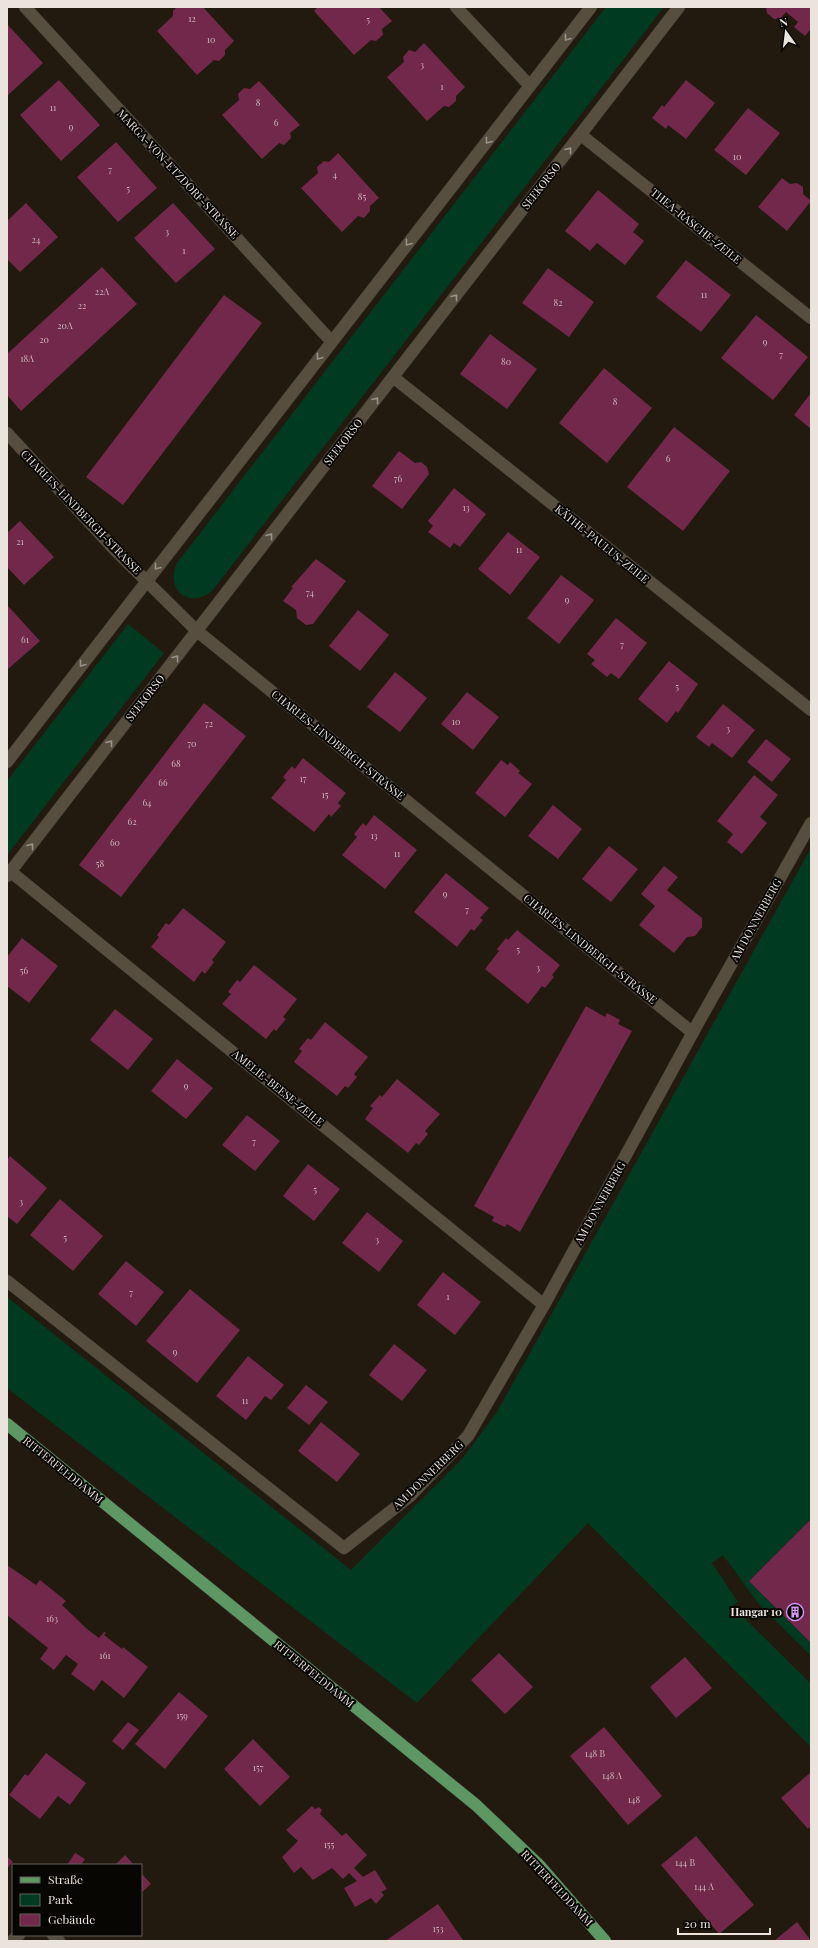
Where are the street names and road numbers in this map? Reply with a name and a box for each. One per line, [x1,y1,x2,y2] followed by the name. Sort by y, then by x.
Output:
[114,106,243,242] street label: MARGA-VON-ETZDORF-STRASSE
[518,159,564,212] street label: SEEKORSO
[648,184,745,267] street label: THEA-RASCHE-ZEILE
[320,415,366,468] street label: SEEKORSO
[18,446,145,577] street label: CHARLES-LINDBERGH-STRASSE
[552,501,653,586] street label: KÄTHE-PAULUS-ZEILE
[122,671,168,724] street label: SEEKORSO
[268,686,408,803] street label: CHARLES-LINDBERGH-STRASSE
[726,875,785,965] street label: AM DONNERBERG
[520,890,660,1007] street label: CHARLES-LINDBERGH-STRASSE
[229,1045,327,1129] street label: AMELIE-BEESE-ZEILE
[570,1158,629,1248] street label: AM DONNERBERG
[20,1433,107,1507] street label: RITTERFELDDAMM
[388,1437,466,1513] street label: AM DONNERBERG
[271,1637,358,1711] street label: RITTERFELDDAMM
[518,1846,597,1929] street label: RITTERFELDDAMM

